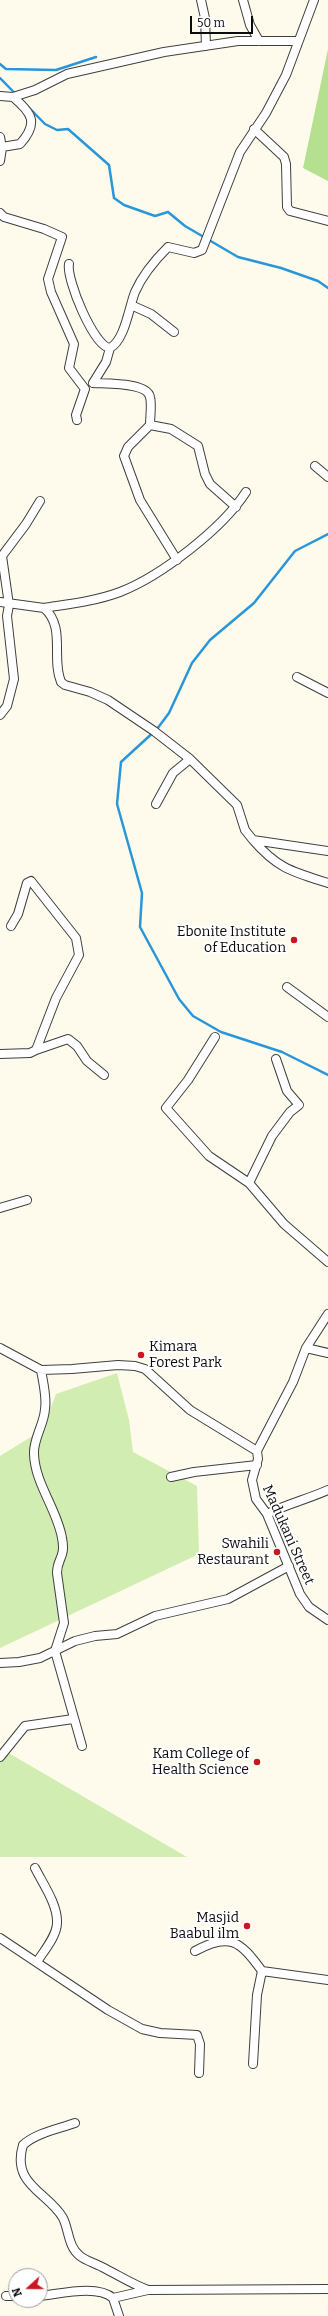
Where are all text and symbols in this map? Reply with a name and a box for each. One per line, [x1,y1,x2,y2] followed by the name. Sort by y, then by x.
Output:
[192,8,255,34] scale bar
[197,16,225,30] text: 50 m
[177,924,286,956] place label: Ebonite Institute of Education
[289,935,299,945] marker: Ebonite Institute of Education
[149,1339,222,1372] place label: Kimara Forest Park
[136,1350,146,1360] marker: Kimara Forest Park
[258,1483,318,1587] street label: Madukani Street
[197,1536,269,1568] place label: Swahili Restaurant
[272,1547,282,1557] marker: Swahili Restaurant
[152,1746,249,1778] place label: Kam College of Health Science
[252,1757,262,1767] marker: Kam College of Health Science
[170,1910,239,1942] place label: Masjid Baabul ilm
[242,1921,252,1931] marker: Masjid Baabul ilm
[8,2268,48,2308] north arrow
[10,2286,25,2298] text: N

